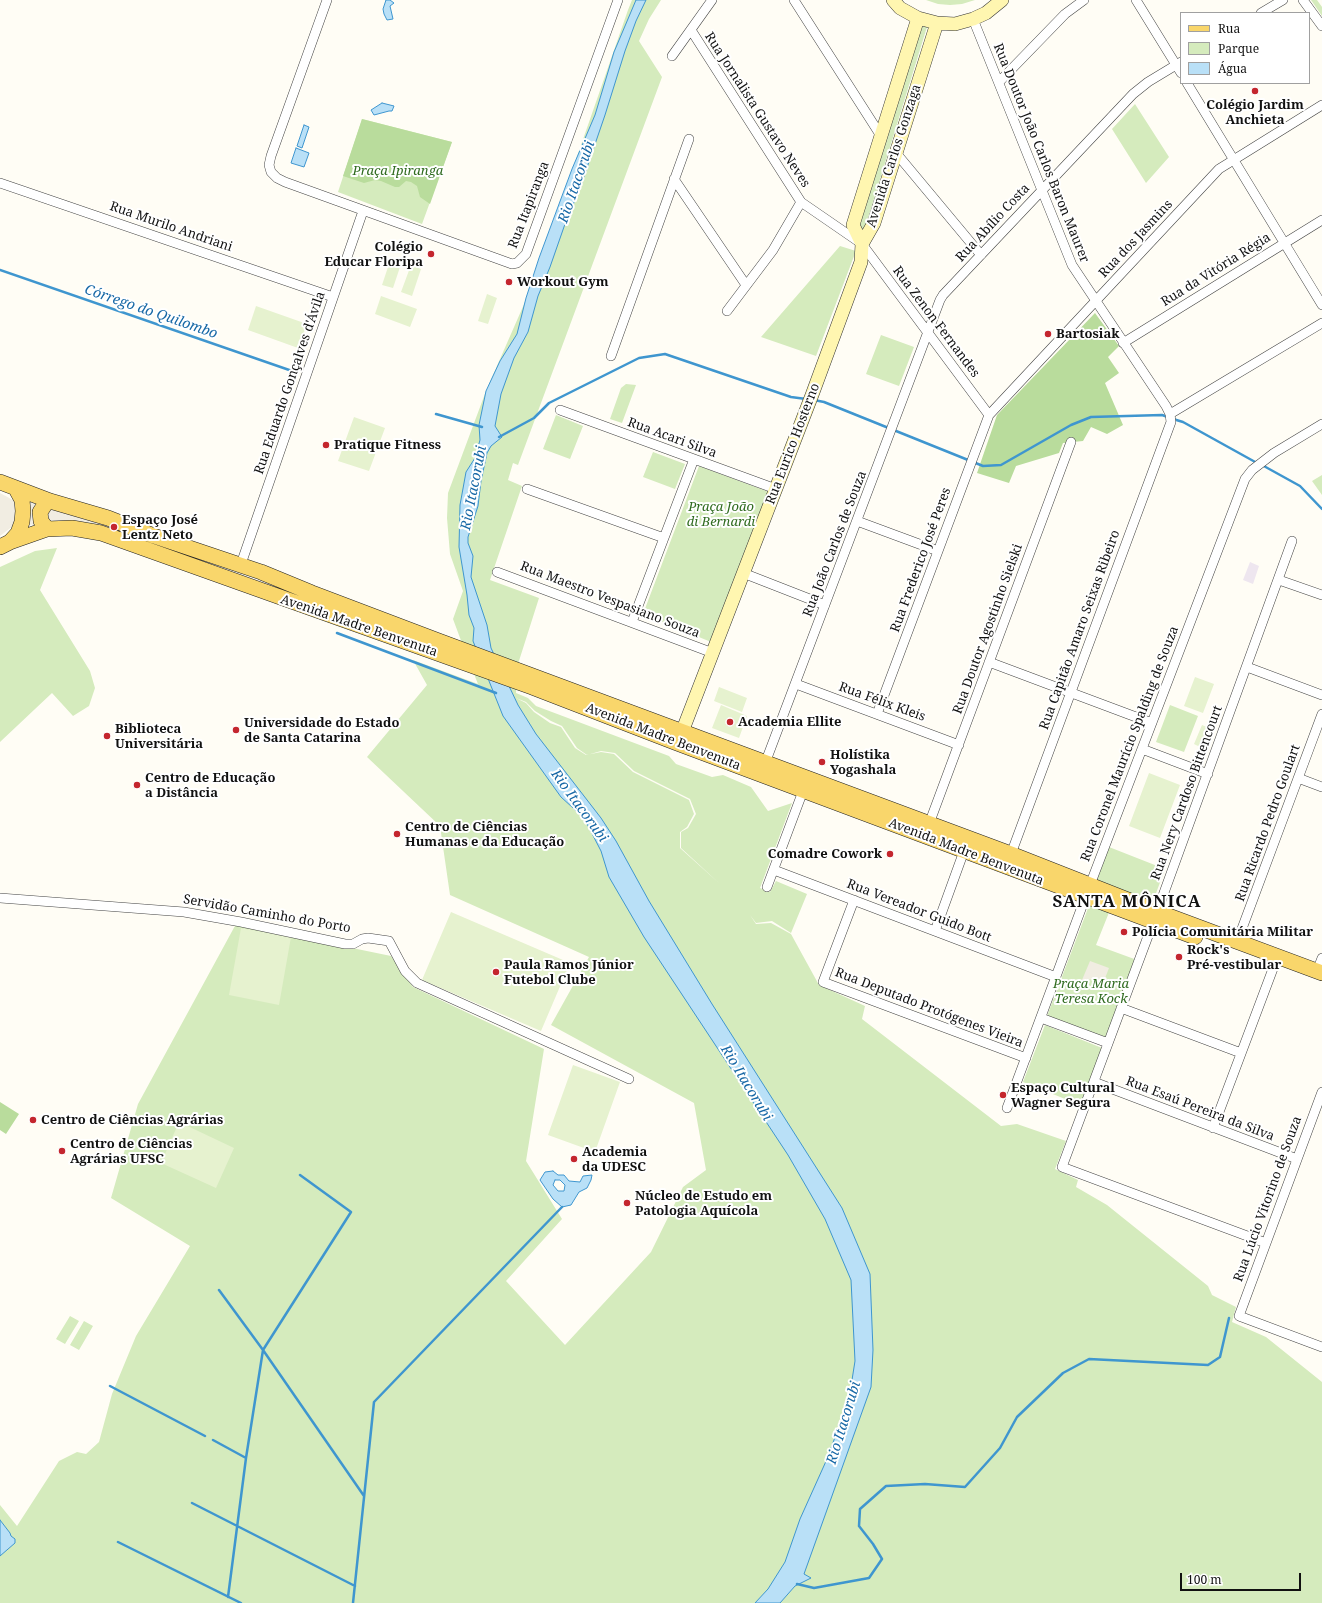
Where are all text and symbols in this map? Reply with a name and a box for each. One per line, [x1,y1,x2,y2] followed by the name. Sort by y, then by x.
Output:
[1180,12,1310,84] legend
[1218,20,1240,37] text: Rua
[701,30,813,190] street label: Rua Jornalista Gustavo Neves
[1218,40,1259,57] text: Parque
[990,41,1092,265] street label: Rua Doutor João Carlos Baron Maurer
[1218,60,1247,77] text: Água
[863,82,925,230] street label: Avenida Carlos Gonzaga
[1250,86,1260,96] marker: Colégio Jardim Anchieta
[1206,97,1304,128] place label: Colégio Jardim Anchieta
[555,139,599,225] water label: Rio Itacorubi
[505,159,553,251] street label: Rua Itapiranga
[353,163,443,179] park label: Praça Ipiranga
[953,181,1033,265] street label: Rua Abílio Costa
[1096,197,1176,281] street label: Rua dos Jasmins
[108,199,234,255] street label: Rua Murilo Andriani
[1158,230,1274,310] street label: Rua da Vitória Régia
[324,239,423,270] place label: Colégio Educar Floripa
[426,249,436,259] marker: Colégio Educar Floripa
[889,263,983,381] street label: Rua Zenon Fernandes
[517,274,609,290] place label: Workout Gym
[504,277,514,287] marker: Workout Gym
[82,281,220,343] water label: Córrego do Quilombo
[251,290,329,476] street label: Rua Eduardo Gonçalves d'Ávila
[1056,326,1119,342] place label: Bartosiak
[1043,329,1053,339] marker: Bartosiak
[763,381,823,507] street label: Rua Eurico Hosterno
[625,415,719,461] street label: Rua Acari Silva
[334,437,441,453] place label: Pratique Fitness
[321,440,331,450] marker: Pratique Fitness
[458,444,490,532] water label: Rio Itacorubi
[800,469,870,619] street label: Rua João Carlos de Souza
[888,486,954,634] street label: Rua Frederico José Peres
[687,499,755,530] park label: Praça João di Bernardi
[122,512,198,543] place label: Espaço José Lentz Neto
[109,522,119,532] marker: Espaço José Lentz Neto
[1037,528,1123,732] street label: Rua Capitão Amaro Seixas Ribeiro
[950,542,1026,716] street label: Rua Doutor Agostinho Sielski
[518,559,702,641] street label: Rua Maestro Vespasiano Souza
[279,592,439,660] street label: Avenida Madre Benvenuta
[1078,624,1182,864] street label: Rua Coronel Maurício Spalding de Souza
[837,679,927,725] street label: Rua Félix Kleis
[583,700,743,774] street label: Avenida Madre Benvenuta
[1148,703,1226,883] street label: Rua Nery Cardoso Bittencourt
[738,714,842,730] place label: Academia Ellite
[244,715,399,746] place label: Universidade do Estado de Santa Catarina
[725,717,735,727] marker: Academia Ellite
[115,721,203,752] place label: Biblioteca Universitária
[231,725,241,735] marker: Universidade do Estado de Santa Catarina
[102,731,112,741] marker: Biblioteca Universitária
[1232,742,1304,904] street label: Rua Ricardo Pedro Goulart
[830,747,896,778] place label: Holístika Yogashala
[817,757,827,767] marker: Holístika Yogashala
[547,766,611,846] water label: Rio Itacorubi
[145,770,275,801] place label: Centro de Educação a Distância
[132,780,142,790] marker: Centro de Educação a Distância
[886,815,1046,889] street label: Avenida Madre Benvenuta
[405,819,564,850] place label: Centro de Ciências Humanas e da Educação
[392,829,402,839] marker: Centro de Ciências Humanas e da Educação
[768,846,882,862] place label: Comadre Cowork
[885,849,895,859] marker: Comadre Cowork
[845,876,993,946] street label: Rua Vereador Guido Bott
[182,892,352,936] street label: Servidão Caminho do Porto
[1053,892,1201,912] district label: SANTA MÔNICA
[1132,924,1313,940] place label: Polícia Comunitária Militar
[1119,927,1129,937] marker: Polícia Comunitária Militar
[1187,942,1281,973] place label: Rock's Pré-vestibular
[1174,952,1184,962] marker: Rock's Pré-vestibular
[504,957,634,988] place label: Paula Ramos Júnior Futebol Clube
[833,965,1025,1051] street label: Rua Deputado Protógenes Vieira
[491,967,501,977] marker: Paula Ramos Júnior Futebol Clube
[1053,976,1129,1007] park label: Praça Maria Teresa Kock
[717,1042,775,1124] water label: Rio Itacorubi
[1124,1073,1276,1145] street label: Rua Esaú Pereira da Silva
[1011,1080,1115,1111] place label: Espaço Cultural Wagner Segura
[998,1090,1008,1100] marker: Espaço Cultural Wagner Segura
[41,1112,223,1128] place label: Centro de Ciências Agrárias
[1231,1114,1305,1284] street label: Rua Lúcio Vitorino de Souza
[28,1115,38,1125] marker: Centro de Ciências Agrárias
[70,1136,192,1167] place label: Centro de Ciências Agrárias UFSC
[582,1144,647,1175] place label: Academia da UDESC
[57,1146,67,1156] marker: Centro de Ciências Agrárias UFSC
[569,1154,579,1164] marker: Academia da UDESC
[635,1188,772,1219] place label: Núcleo de Estudo em Patologia Aquícola
[622,1198,632,1208] marker: Núcleo de Estudo em Patologia Aquícola
[823,1380,865,1466] water label: Rio Itacorubi
[1182,1565,1303,1591] scale bar
[1187,1571,1222,1588] text: 100 m

